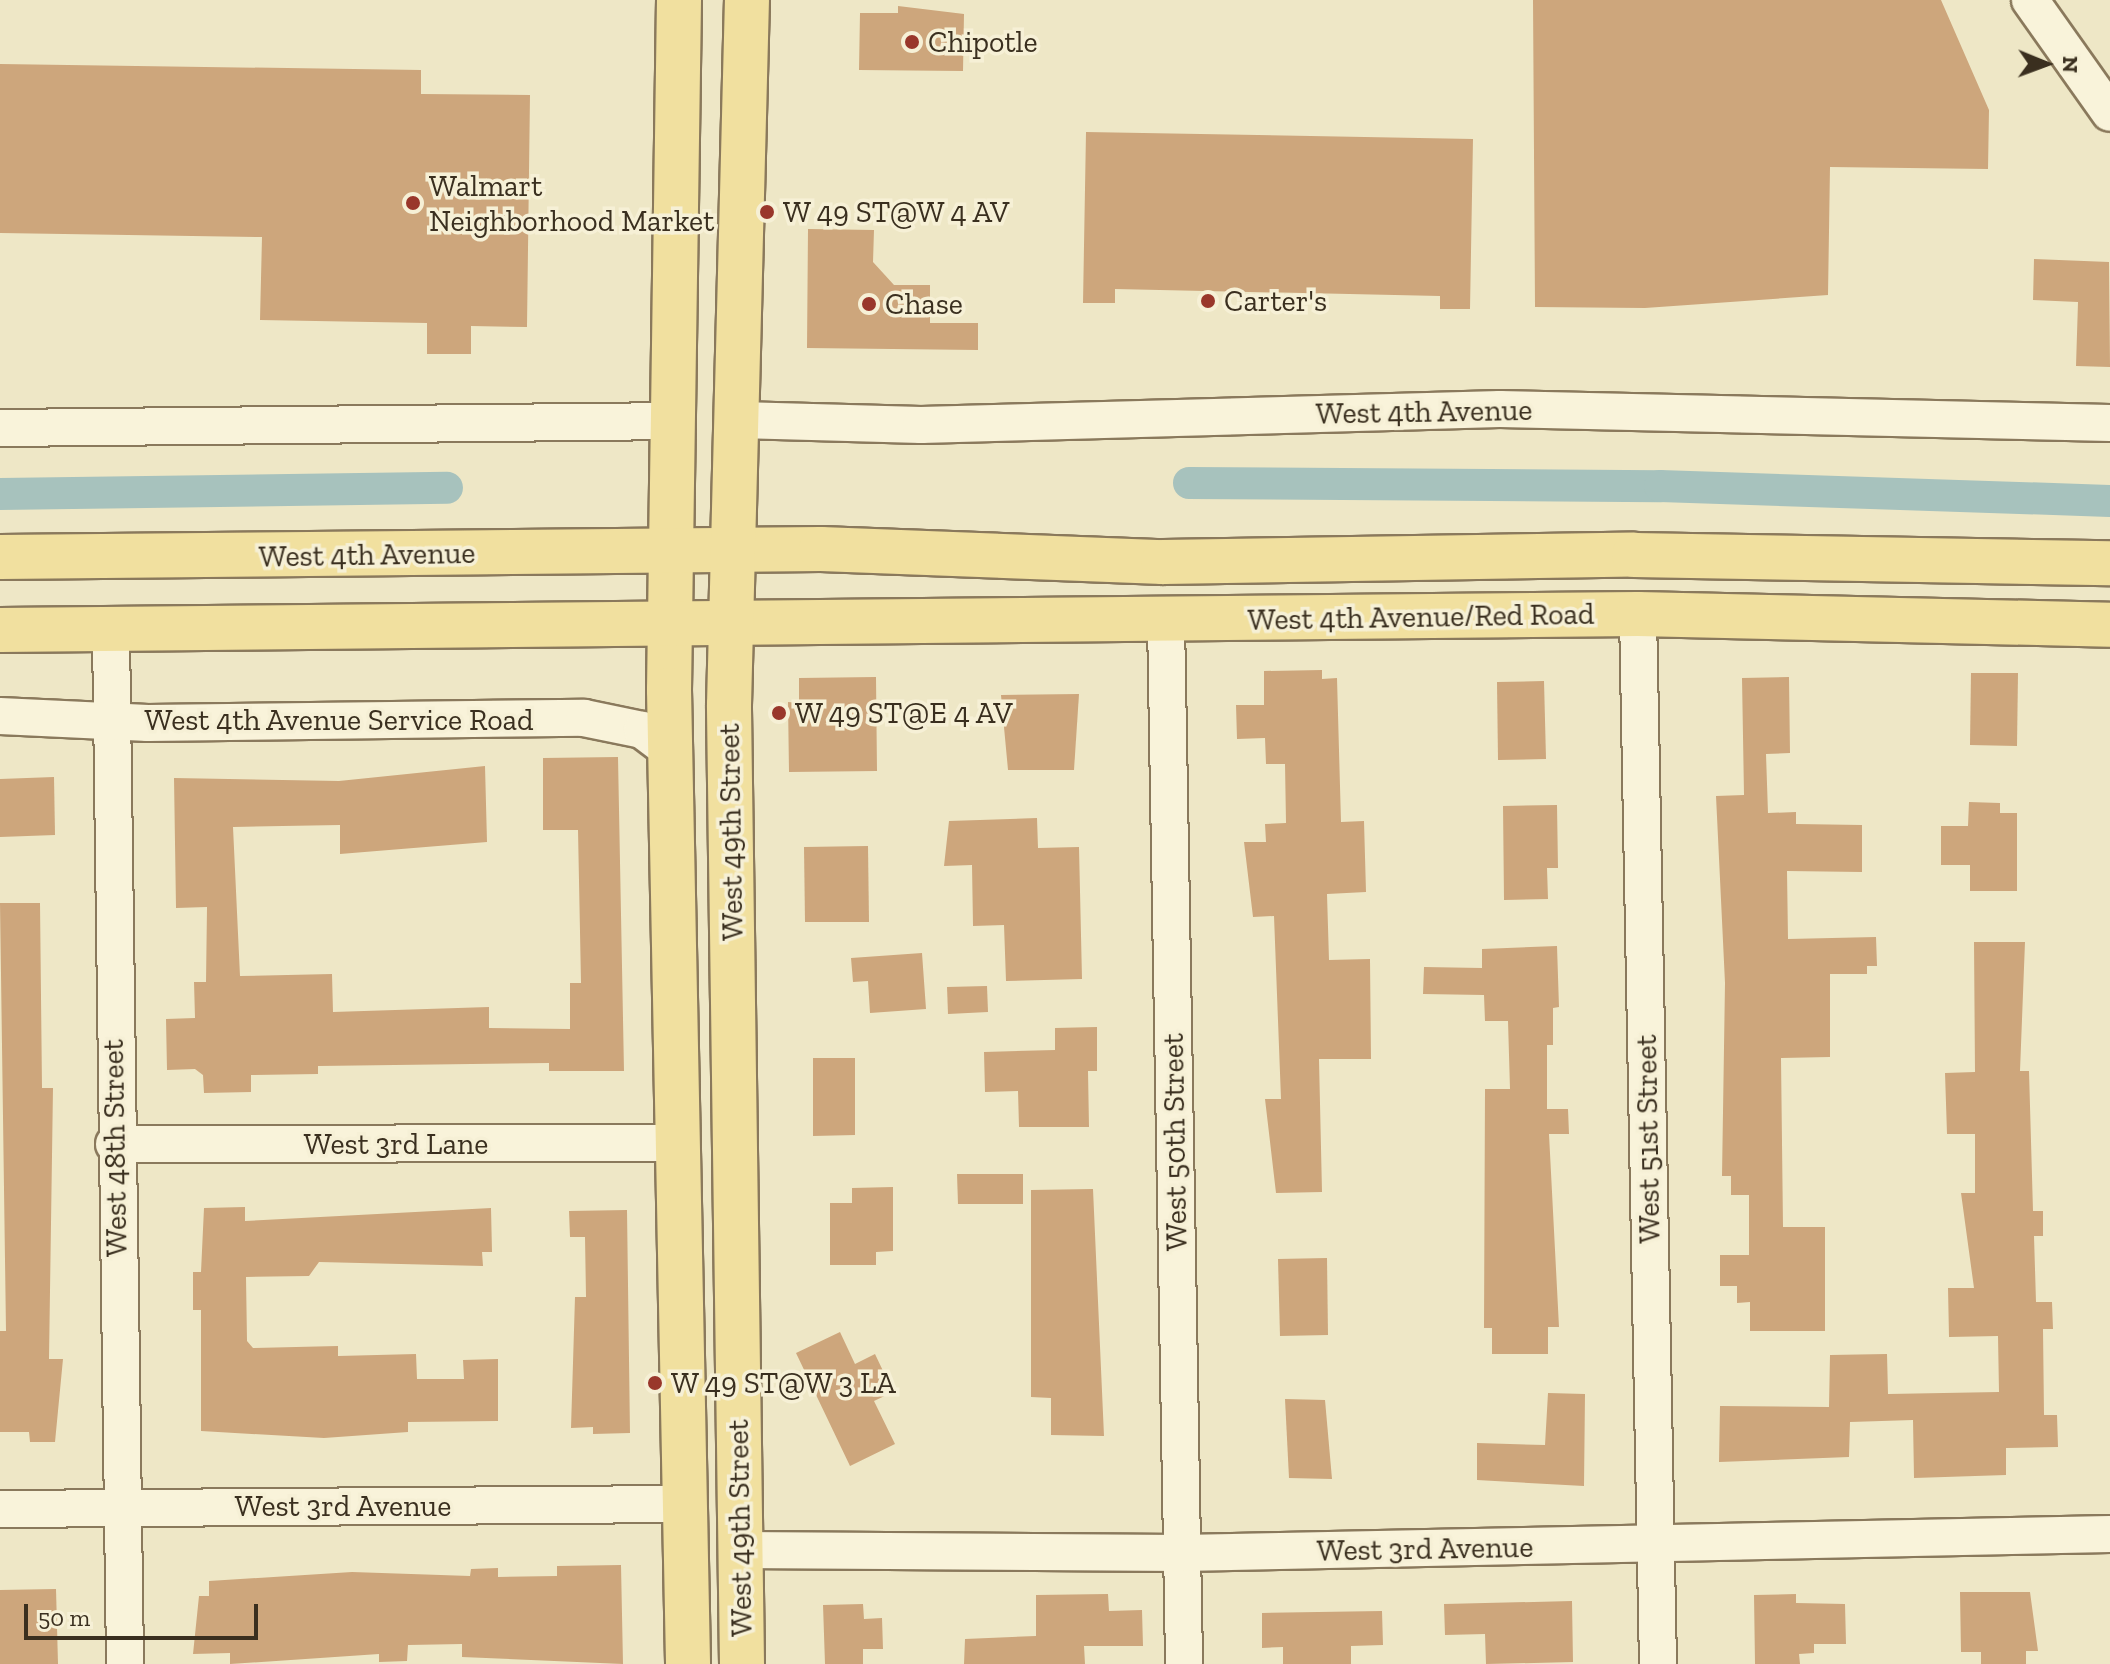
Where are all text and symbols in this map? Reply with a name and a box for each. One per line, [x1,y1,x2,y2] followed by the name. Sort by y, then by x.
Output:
[928,24,1038,60] place label: Chipotle
[2006,24,2086,104] north arrow
[903,33,921,51] marker: Chipotle
[2057,56,2084,73] text: N
[429,168,714,238] place label: Walmart Neighborhood Market
[404,194,422,212] marker: Walmart Neighborhood Market
[783,194,1012,230] place label: W 49 ST@W 4 AV
[758,203,776,221] marker: W 49 ST@W 4 AV
[1224,283,1327,319] place label: Carter's
[885,286,963,322] place label: Chase
[1199,292,1217,310] marker: Carter's
[860,295,878,313] marker: Chase
[1315,392,1533,432] street label: West 4th Avenue
[258,535,476,575] street label: West 4th Avenue
[1247,596,1595,638] street label: West 4th Avenue/Red Road
[795,695,1014,731] place label: W 49 ST@E 4 AV
[144,702,534,738] street label: West 4th Avenue Service Road
[770,704,788,722] marker: W 49 ST@E 4 AV
[711,723,751,941] street label: West 49th Street
[1155,1033,1195,1251] street label: West 50th Street
[1628,1034,1668,1244] street label: West 51st Street
[95,1039,135,1257] street label: West 48th Street
[304,1126,488,1162] street label: West 3rd Lane
[671,1365,898,1401] place label: W 49 ST@W 3 LA
[646,1374,664,1392] marker: W 49 ST@W 3 LA
[720,1419,760,1637] street label: West 49th Street
[234,1488,452,1524] street label: West 3rd Avenue
[1316,1529,1534,1569] street label: West 3rd Avenue
[28,1588,262,1638] scale bar
[38,1603,90,1632] text: 50 m

